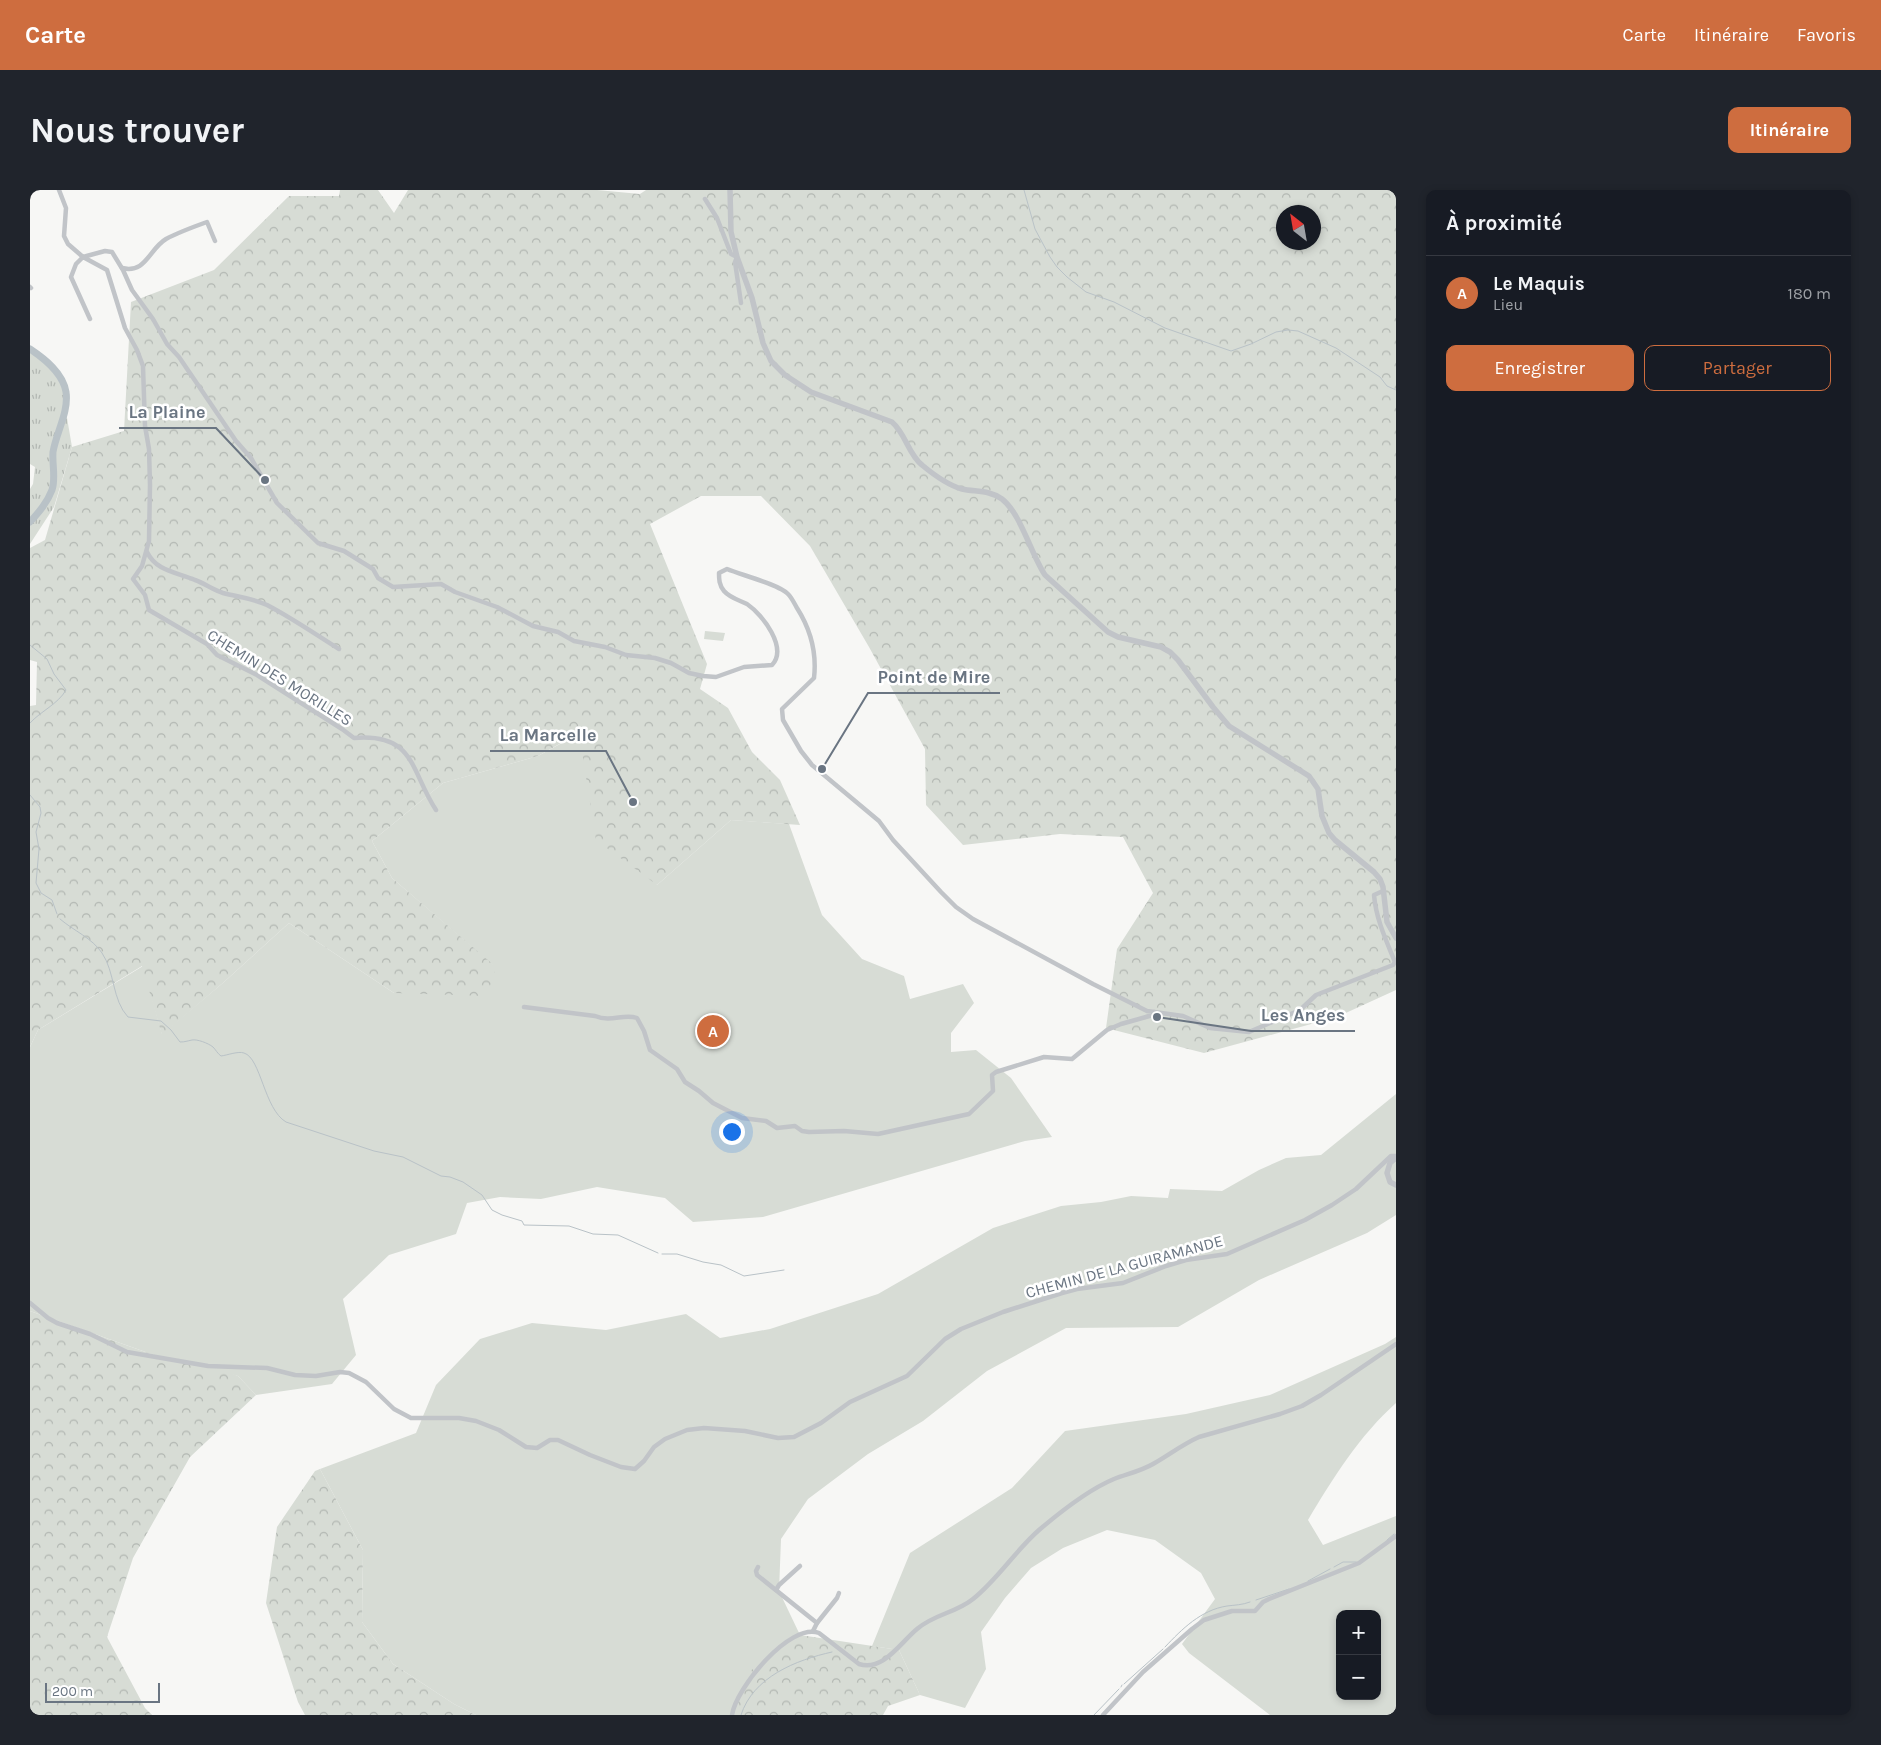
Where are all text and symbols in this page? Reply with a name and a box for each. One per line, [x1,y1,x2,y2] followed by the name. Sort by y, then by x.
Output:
[25,21,86,49] text: Carte
[1623,24,1666,46] text: Carte
[1694,24,1769,46] text: Itinéraire
[1797,24,1856,46] text: Favoris
[1728,107,1851,153] button: Itinéraire
[30,110,244,151] text: Nous trouver
[1276,205,1321,250] north arrow
[1446,211,1562,235] text: À proximité
[1493,273,1585,295] text: Le Maquis
[1457,284,1467,303] text: A
[1788,284,1831,303] text: 180 m
[1493,295,1523,314] text: Lieu
[1446,345,1634,391] button: Enregistrer
[1644,345,1831,391] button: Partager
[119,395,216,428] callout: La Plaine
[128,401,206,423] text: La Plaine
[204,625,356,730] street label: CHEMIN DES MORILLES
[868,660,1000,693] callout: Point de Mire
[878,666,990,688] text: Point de Mire
[490,718,606,751] callout: La Marcelle
[500,724,596,746] text: La Marcelle
[1251,998,1355,1031] callout: Les Anges
[1261,1004,1345,1026] text: Les Anges
[697,1012,729,1050] pin: A
[719,1119,745,1145] your location
[1023,1231,1225,1302] street label: CHEMIN DE LA GUIRAMANDE
[1336,1610,1381,1700] map controls
[1336,1610,1381,1655] button: +
[1336,1655,1381,1700] button: −
[45,1680,160,1703] scale bar
[52,1683,93,1700] text: 200 m

